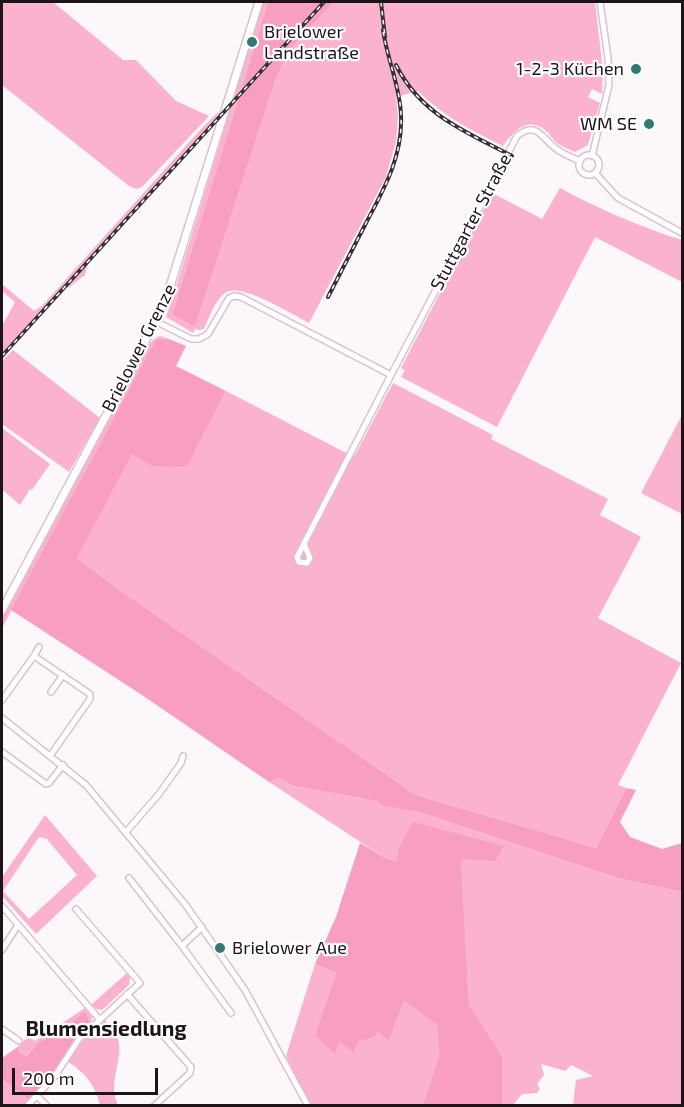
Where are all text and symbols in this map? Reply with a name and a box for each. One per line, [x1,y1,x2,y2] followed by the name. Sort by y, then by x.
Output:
[264,21,359,63] place label: Brielower Landstraße
[245,35,259,49] marker: Brielower Landstraße
[516,58,624,80] place label: 1-2-3 Küchen
[629,62,643,76] marker: 1-2-3 Küchen
[580,113,637,135] place label: WM SE
[642,117,656,131] marker: WM SE
[426,150,516,294] street label: Stuttgarter Straße
[97,280,181,416] street label: Brielower Grenze
[232,937,347,959] place label: Brielower Aue
[213,941,227,955] marker: Brielower Aue
[25,1016,187,1042] district label: Blumensiedlung
[15,1056,160,1094] scale bar
[23,1067,75,1089] text: 200 m

